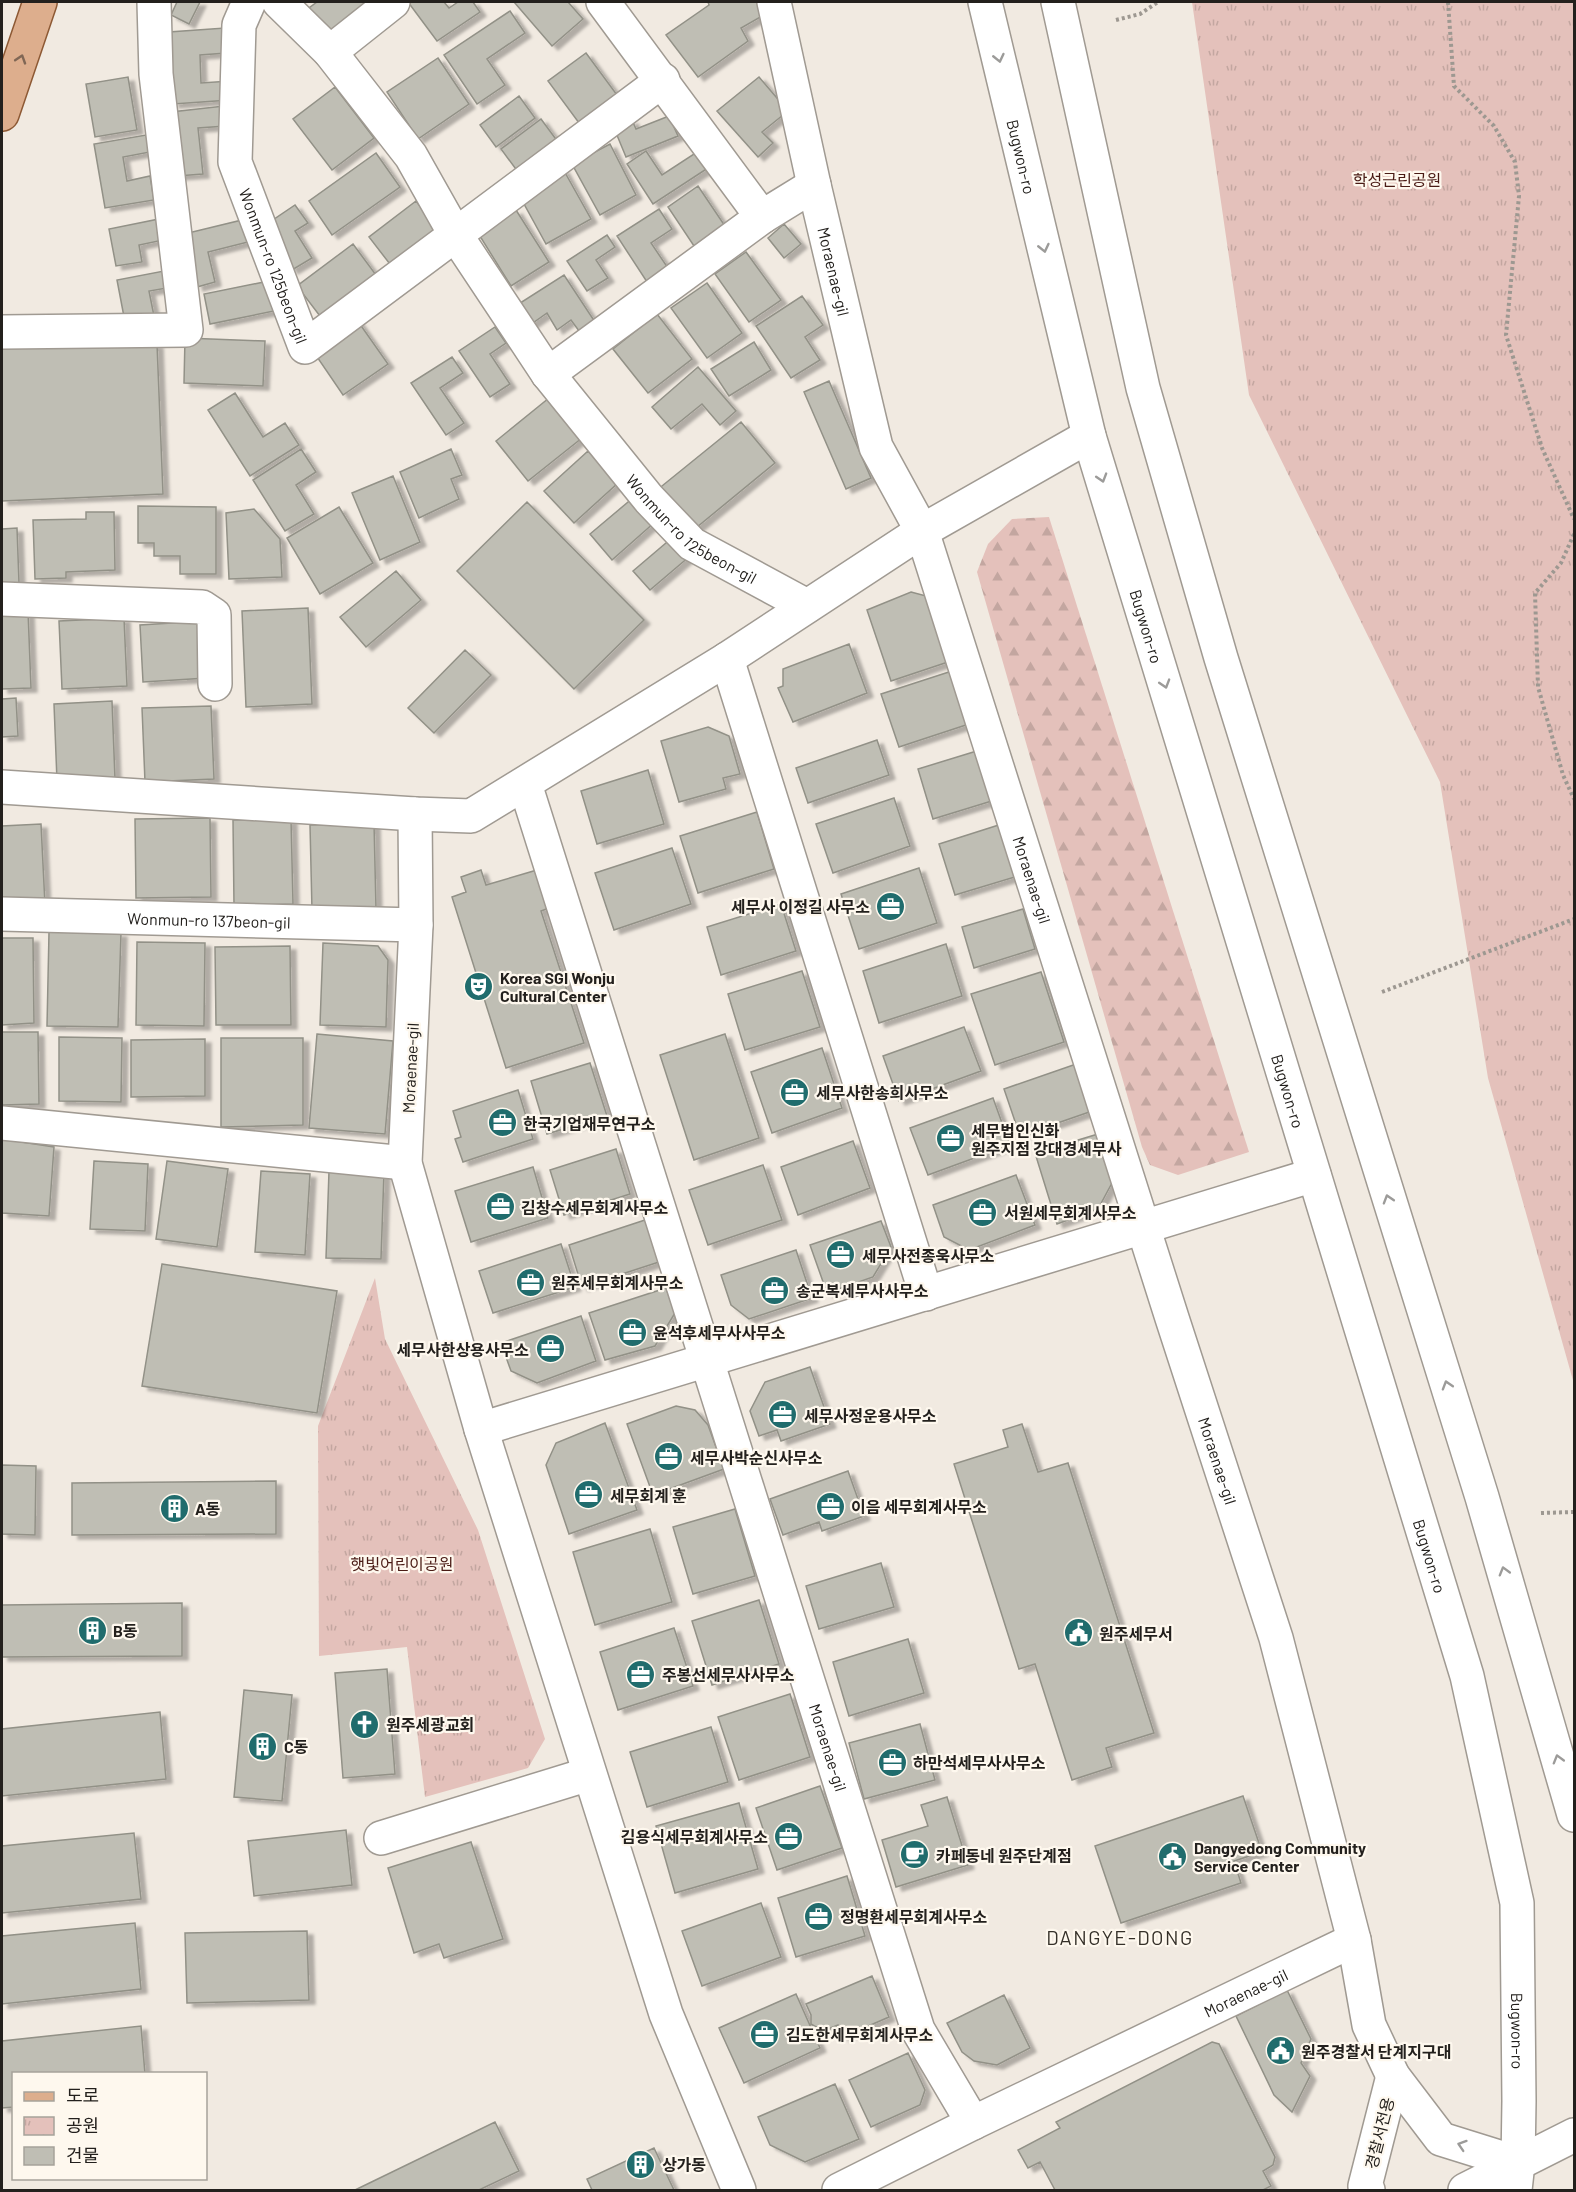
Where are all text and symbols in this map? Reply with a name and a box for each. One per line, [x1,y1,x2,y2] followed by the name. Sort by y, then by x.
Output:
[991,53,1004,63] one-way arrow
[14,54,27,65] one-way arrow
[1004,117,1040,196] street label: Bugwon-ro
[1353,170,1441,189] park label: 학성근린공원
[236,185,312,346] street label: Wonmun-ro 125beon-gil
[815,225,854,318] street label: Moraenae-gil
[1036,243,1049,253] one-way arrow
[623,470,760,587] street label: Wonmun-ro 125beon-gil
[1095,472,1107,483] one-way arrow
[1127,587,1167,665] street label: Bugwon-ro
[1158,678,1170,689] one-way arrow
[1010,833,1055,926] street label: Moraenae-gil
[875,890,907,922] office icon: 세무사 이정길 사무소
[731,897,870,916] place label: 세무사 이정길 사무소
[127,908,291,931] street label: Wonmun-ro 137beon-gil
[500,968,615,1005] place label: Korea SGI Wonju Cultural Center
[463,970,495,1002] theatre icon: Korea SGI Wonju Cultural Center
[398,1022,422,1114] street label: Moraenae-gil
[1268,1052,1309,1130] street label: Bugwon-ro
[779,1076,811,1108] office icon: 세무사한송희사무소
[816,1083,949,1102] place label: 세무사한송희사무소
[486,1107,518,1139] office icon: 한국기업재무연구소
[523,1114,656,1133] place label: 한국기업재무연구소
[971,1121,1122,1158] place label: 세무법인신화 원주지점 강대경세무사
[934,1123,966,1155] office icon: 세무법인신화 원주지점 강대경세무사
[484,1191,516,1223] office icon: 김창수세무회계사무소
[1383,1194,1395,1205] one-way arrow
[967,1196,999,1228] office icon: 서원세무회계사무소
[521,1198,668,1217] place label: 김창수세무회계사무소
[1004,1203,1137,1222] place label: 서원세무회계사무소
[825,1239,857,1271] office icon: 세무사전종욱사무소
[862,1246,995,1265] place label: 세무사전종욱사무소
[514,1266,546,1298] office icon: 원주세무회계사무소
[551,1273,684,1292] place label: 원주세무회계사무소
[759,1274,791,1306] office icon: 송군복세무사사무소
[796,1281,929,1300] place label: 송군복세무사사무소
[616,1316,648,1348] office icon: 윤석후세무사사무소
[653,1323,786,1342] place label: 윤석후세무사사무소
[534,1333,566,1365] office icon: 세무사한상용사무소
[397,1340,529,1359] place label: 세무사한상용사무소
[1442,1380,1454,1391] one-way arrow
[767,1399,799,1431] office icon: 세무사정운용사무소
[804,1406,937,1425] place label: 세무사정운용사무소
[1195,1415,1241,1507] street label: Moraenae-gil
[653,1441,685,1473] office icon: 세무사박순신사무소
[690,1448,823,1467] place label: 세무사박순신사무소
[573,1479,605,1511] office icon: 세무회계 훈
[610,1486,687,1505] place label: 세무회계 훈
[814,1490,846,1522] office icon: 이음 세무회계사무소
[158,1492,190,1524] building icon: A동
[851,1497,987,1516] place label: 이음 세무회계사무소
[195,1499,220,1518] place label: A동
[1410,1517,1451,1595] street label: Bugwon-ro
[350,1554,454,1573] park label: 햇빛어린이공원
[1499,1566,1511,1577] one-way arrow
[76,1614,108,1646] building icon: B동
[1062,1617,1094,1649] public building icon: 원주세무서
[113,1621,138,1640] place label: B동
[1099,1624,1173,1643] place label: 원주세무서
[625,1658,657,1690] office icon: 주봉선세무사사무소
[662,1665,795,1684] place label: 주봉선세무사사무소
[806,1701,852,1793] street label: Moraenae-gil
[349,1708,381,1740] church icon: 원주세광교회
[386,1715,474,1734] place label: 원주세광교회
[247,1730,279,1762] building icon: C동
[284,1737,308,1756] place label: C동
[876,1746,908,1778] office icon: 하만석세무사사무소
[913,1753,1046,1772] place label: 하만석세무사사무소
[1553,1754,1565,1765] one-way arrow
[773,1820,805,1852] office icon: 김용식세무회계사무소
[621,1827,768,1846] place label: 김용식세무회계사무소
[1194,1838,1366,1875] place label: Dangyedong Community Service Center
[899,1839,931,1871] cafe icon: 카페동네 원주단계점
[1157,1840,1189,1872] public building icon: Dangyedong Community Service Center
[936,1846,1072,1865] place label: 카페동네 원주단계점
[803,1900,835,1932] office icon: 정명환세무회계사무소
[840,1907,987,1926] place label: 정명환세무회계사무소
[1046,1925,1194,1949] district label: DANGYE-DONG
[1200,1964,1290,2020] street label: Moraenae-gil
[1508,1993,1528,2069] street label: Bugwon-ro
[749,2018,781,2050] office icon: 김도한세무회계사무소
[786,2025,933,2044] place label: 김도한세무회계사무소
[1264,2035,1296,2067] public building icon: 원주경찰서 단계지구대
[1301,2042,1451,2061] place label: 원주경찰서 단계지구대
[12,2072,207,2180] legend
[66,2084,99,2106] text: 도로
[1361,2095,1397,2171] street label: 경찰서전용
[66,2114,99,2136] text: 공원
[1457,2140,1468,2153] one-way arrow
[66,2144,99,2166] text: 건물
[625,2148,657,2180] building icon: 상가동
[662,2155,706,2174] place label: 상가동

